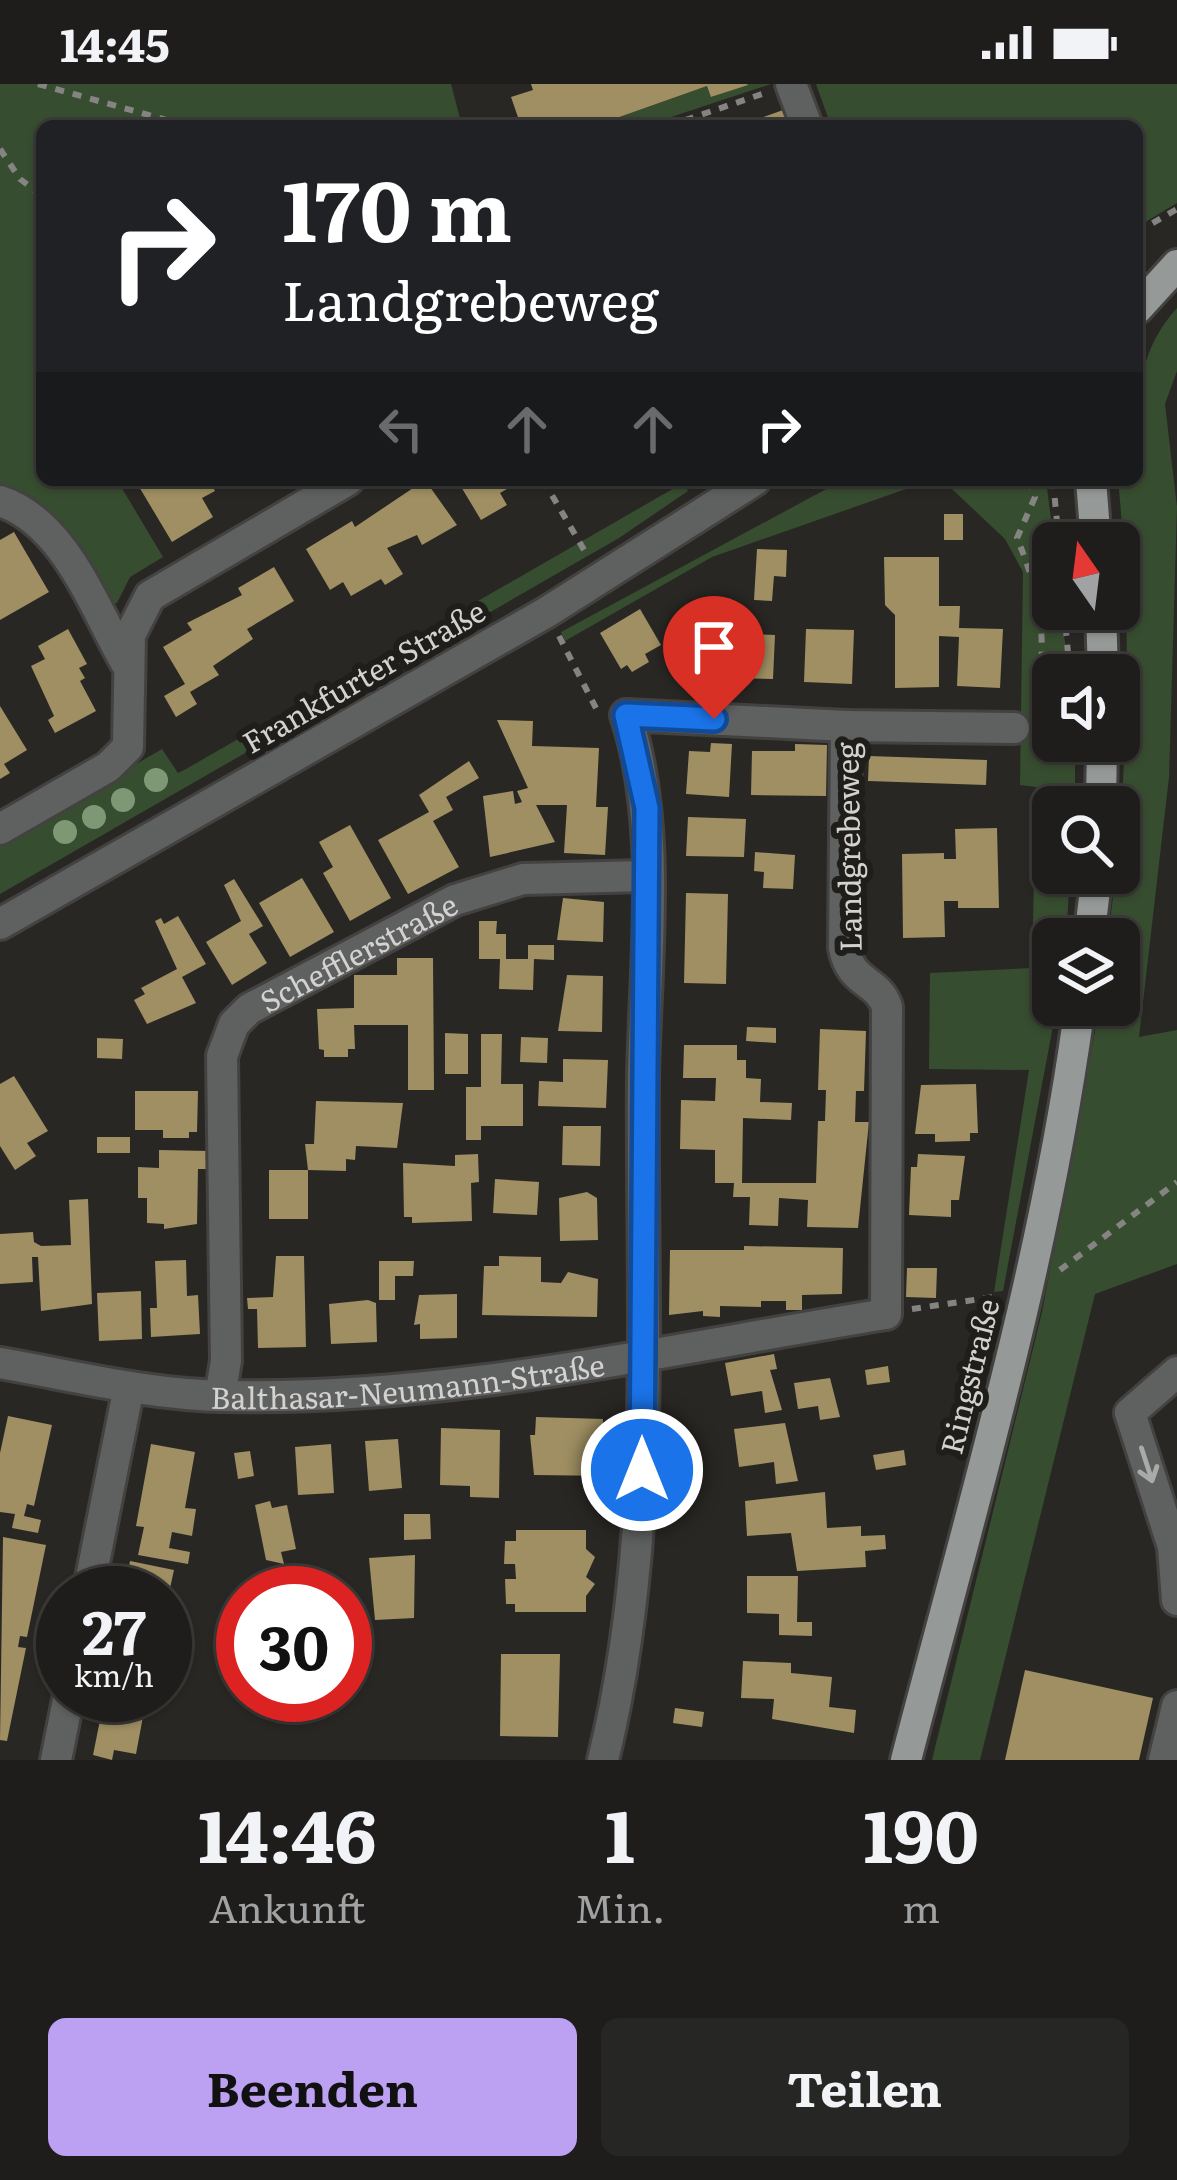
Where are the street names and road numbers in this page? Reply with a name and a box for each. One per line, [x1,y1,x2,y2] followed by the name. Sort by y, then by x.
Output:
[233,588,493,762] street label: Frankfurter Straße
[823,742,871,952] street label: Landgrebeweg
[251,881,464,1022] street label: Schefflerstraße
[927,1294,1009,1458] street label: Ringstraße
[210,1341,608,1418] street label: Balthasar-Neumann-Straße

